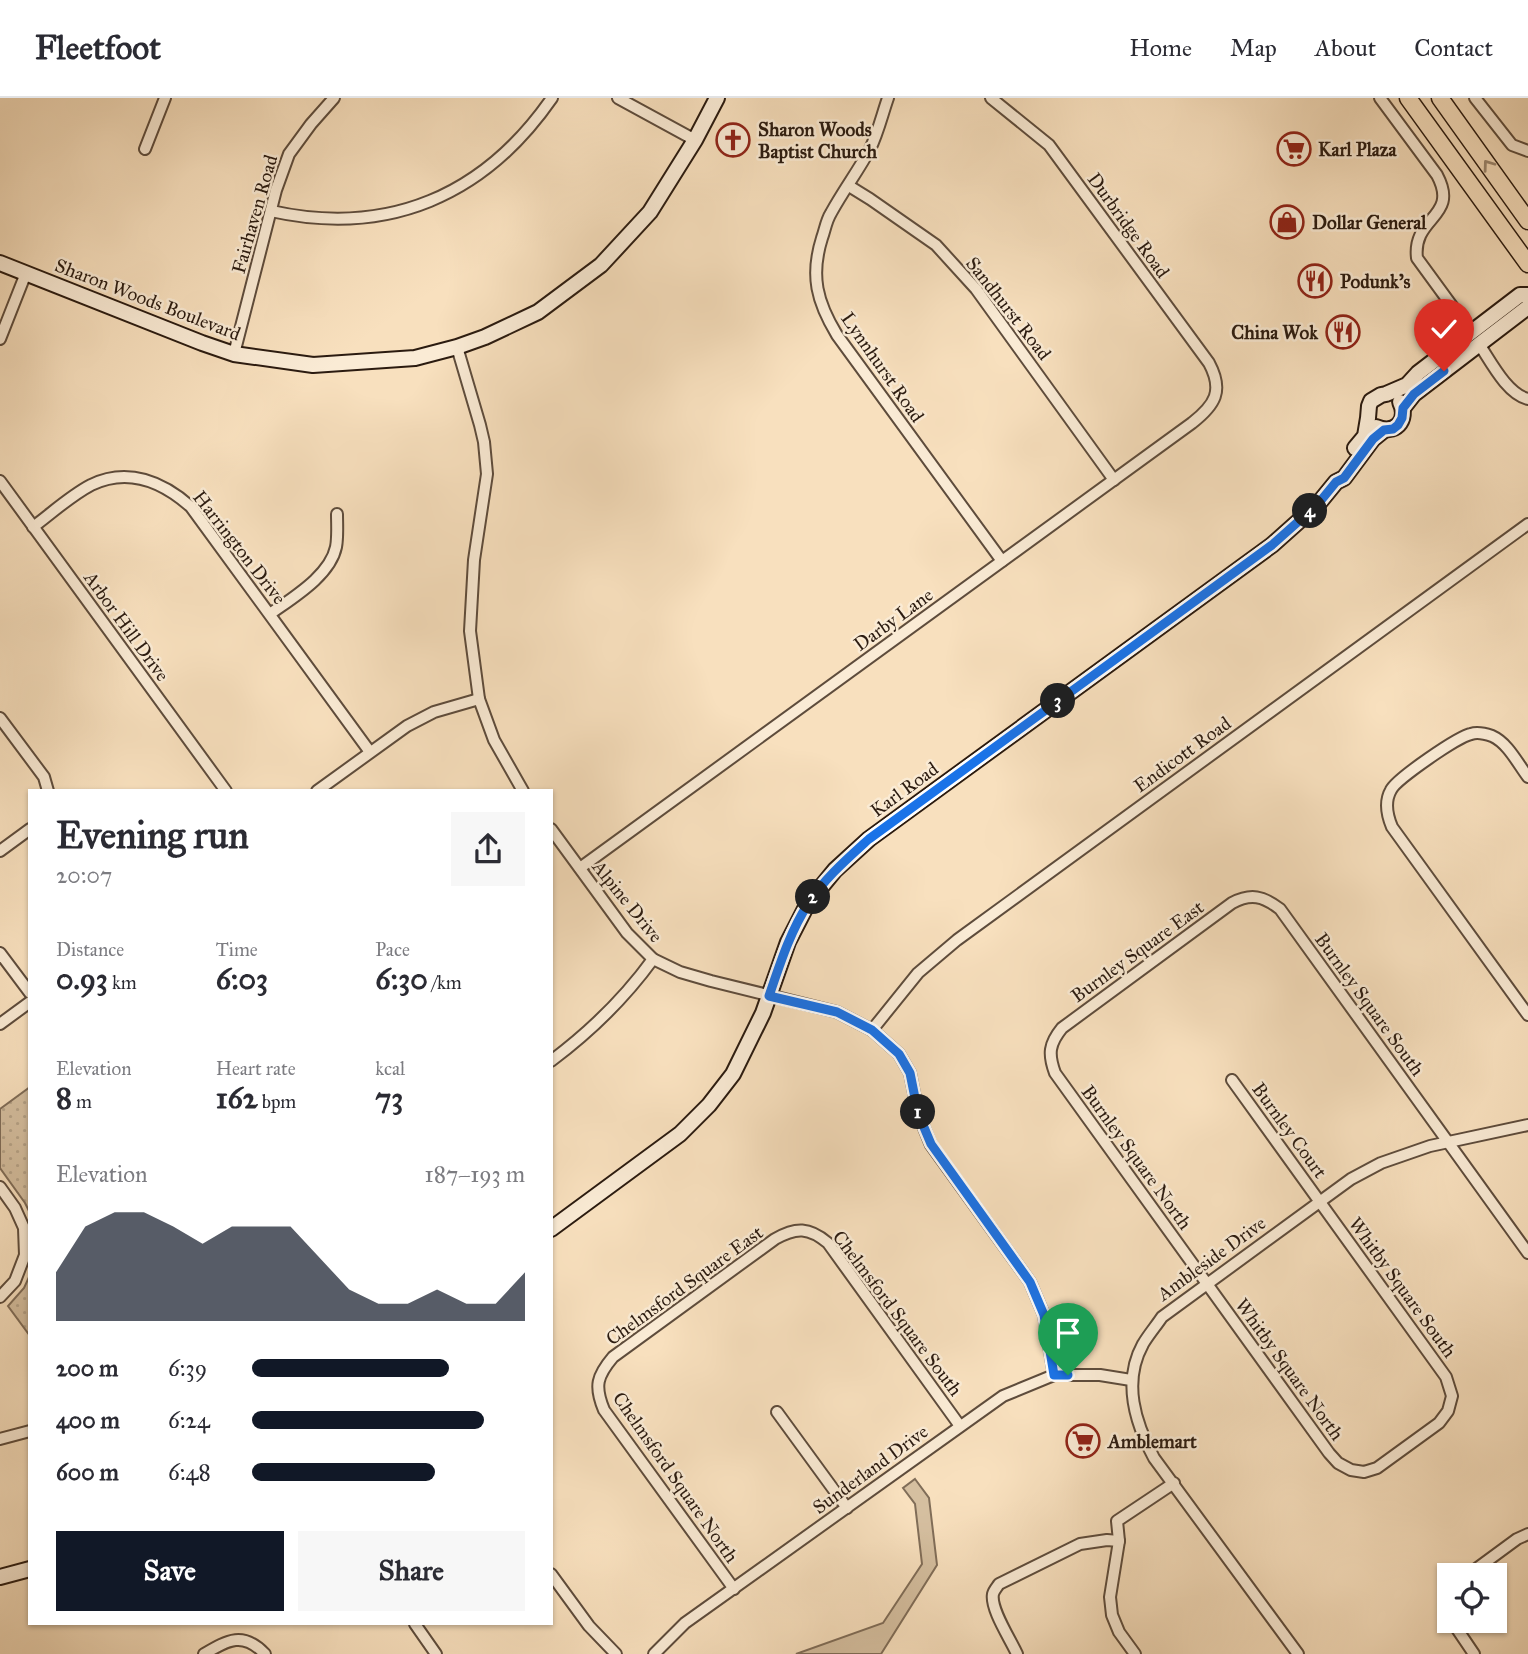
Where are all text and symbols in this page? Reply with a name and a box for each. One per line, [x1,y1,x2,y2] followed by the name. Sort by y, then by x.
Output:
[35,28,161,68] text: Fleetfoot
[1129,33,1192,63] text: Home
[1230,33,1277,63] text: Map
[1315,33,1376,63] text: About
[1414,33,1493,63] text: Contact
[758,118,877,164] place label: Sharon Woods Baptist Church
[714,121,752,159] church icon: Sharon Woods Baptist Church
[1275,130,1313,168] supermarket icon: Karl Plaza
[1318,138,1398,161] place label: Karl Plaza
[227,152,283,276] street label: Fairhaven Road
[1484,160,1496,173] one-way arrow
[1082,168,1175,283] street label: Durbridge Road
[1268,203,1306,241] shop icon: Dollar General
[1312,211,1427,234] place label: Dollar General
[961,252,1056,365] street label: Sandhurst Road
[52,253,244,346] street label: Sharon Woods Boulevard
[1296,262,1334,300] restaurant icon: Podunk's
[1340,270,1410,293] place label: Podunk's
[1414,299,1474,371] pin
[836,308,929,427] street label: Lynnhurst Road
[1425,310,1463,348] icon: check
[1324,313,1362,351] restaurant icon: China Wok
[1231,321,1319,344] place label: China Wok
[187,486,291,609] street label: Harrington Drive
[1292,494,1328,528] pin: 4
[1304,499,1315,522] text: 4
[79,566,174,686] street label: Arbor Hill Drive
[849,583,937,656] street label: Darby Lane
[1040,684,1076,718] pin: 3
[1054,689,1061,712] text: 3
[1129,711,1236,797] street label: Endicott Road
[866,757,943,822] street label: Karl Road
[56,812,249,858] text: Evening run
[451,812,525,886] button: share
[587,855,668,947] street label: Alpine Drive
[56,861,112,889] text: 20:07
[796,880,830,914] pin: 2
[808,885,817,908] text: 2
[1066,895,1209,1008] street label: Burnley Square East
[1309,928,1429,1081] street label: Burnley Square South
[56,938,124,961] text: Distance
[216,938,258,961] text: Time
[375,938,410,961] text: Pace
[56,961,108,997] text: 0.93
[216,961,268,997] text: 6:03
[375,961,428,997] text: 6:30
[108,971,137,994] text: km
[428,971,462,994] text: /km
[56,1057,131,1080] text: Elevation
[216,1057,296,1080] text: Heart rate
[375,1057,405,1080] text: kcal
[1247,1078,1332,1183] street label: Burnley Court
[56,1080,72,1116] text: 8
[216,1080,258,1116] text: 162
[375,1080,403,1116] text: 73
[1076,1081,1197,1235] street label: Burnley Square North
[72,1090,92,1113] text: m
[258,1090,296,1113] text: bpm
[900,1094,936,1130] pin: 1
[914,1100,921,1123] text: 1
[56,1160,147,1188] text: Elevation
[425,1160,525,1188] text: 187–193 m
[1152,1211,1270,1306] street label: Ambleside Drive
[1343,1213,1461,1363] street label: Whitby Square South
[601,1221,768,1351] street label: Chelmsford Square East
[827,1226,968,1402] street label: Chelmsford Square South
[1230,1294,1349,1446] street label: Whitby Square North
[1038,1303,1098,1375] pin
[1049,1314,1087,1352] icon: arrive
[56,1354,118,1382] text: 200 m
[168,1354,207,1382] text: 6:39
[607,1388,743,1568] street label: Chelmsford Square North
[56,1406,120,1434] text: 400 m
[168,1406,210,1434] text: 6:24
[808,1420,932,1519] street label: Sunderland Drive
[1064,1422,1102,1460] supermarket icon: Amblemart
[1106,1430,1197,1453] place label: Amblemart
[56,1458,119,1486] text: 600 m
[168,1458,211,1486] text: 6:48
[56,1531,284,1611] button: Save
[298,1531,525,1611] button: Share
[1437,1563,1507,1633] map controls
[1437,1563,1507,1633] button: locate

